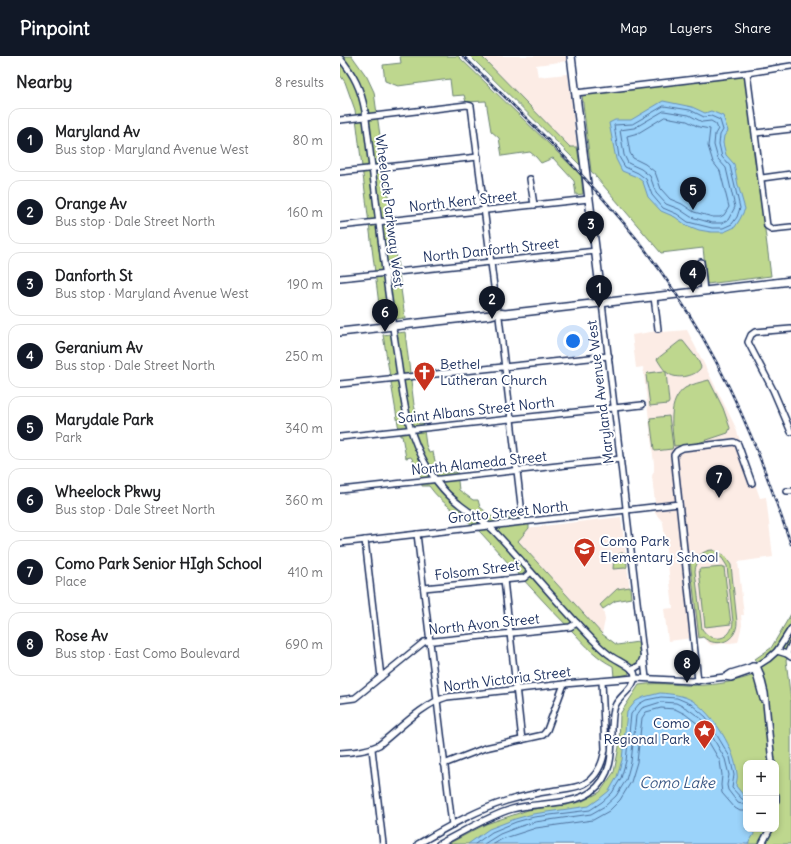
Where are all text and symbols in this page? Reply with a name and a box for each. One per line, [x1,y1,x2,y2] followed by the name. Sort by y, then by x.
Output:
[20,16,90,40] text: Pinpoint
[620,19,647,37] text: Map
[669,19,712,37] text: Layers
[734,19,771,37] text: Share
[16,71,72,93] text: Nearby
[275,74,324,91] text: 8 results
[55,122,140,141] text: Maryland Av
[27,132,33,149] text: 1
[292,132,323,149] text: 80 m
[372,133,408,289] street label: Wheelock Parkway West
[55,141,249,158] text: Bus stop · Maryland Avenue West
[680,177,706,210] pin: 5
[408,186,518,216] street label: North Kent Street
[55,194,127,213] text: Orange Av
[26,204,34,221] text: 2
[287,204,323,221] text: 160 m
[578,211,604,244] pin: 3
[55,213,215,230] text: Bus stop · Dale Street North
[422,234,560,266] street label: North Danforth Street
[680,260,706,293] pin: 4
[55,266,133,285] text: Danforth St
[586,275,612,308] pin: 1
[26,276,34,293] text: 3
[287,276,323,293] text: 190 m
[55,285,249,302] text: Bus stop · Maryland Avenue West
[479,286,505,319] pin: 2
[372,299,398,332] pin: 6
[582,319,618,465] street label: Maryland Avenue West
[563,331,583,351] your location
[55,338,143,357] text: Geranium Av
[26,348,34,365] text: 4
[285,348,323,365] text: 250 m
[440,355,547,389] place label: Bethel Lutheran Church
[55,357,215,374] text: Bus stop · Dale Street North
[412,359,438,392] church icon: Bethel Lutheran Church
[397,393,555,427] street label: Saint Albans Street North
[55,410,154,429] text: Marydale Park
[26,420,34,437] text: 5
[285,420,323,437] text: 340 m
[55,429,82,446] text: Park
[410,447,548,479] street label: North Alameda Street
[706,465,732,498] pin: 7
[55,482,161,501] text: Wheelock Pkwy
[26,492,34,509] text: 6
[285,492,323,509] text: 360 m
[447,497,569,527] street label: Grotto Street North
[55,501,215,518] text: Bus stop · Dale Street North
[600,532,718,566] place label: Como Park Elementary School
[572,536,598,569] school or university icon: Como Park Elementary School
[55,554,262,573] text: Como Park Senior HIgh School
[433,556,521,584] street label: Folsom Street
[27,564,33,581] text: 7
[287,564,323,581] text: 410 m
[55,573,86,590] text: Place
[428,609,541,639] street label: North Avon Street
[55,626,108,645] text: Rose Av
[26,636,34,653] text: 8
[285,636,323,653] text: 690 m
[55,645,240,662] text: Bus stop · East Como Boulevard
[674,650,700,683] pin: 8
[442,662,572,696] street label: North Victoria Street
[604,714,690,748] place label: Como Regional Park
[692,718,718,751] place icon: Como Regional Park
[743,760,779,832] map controls
[743,760,779,796] button: +
[639,773,716,792] water label: Como Lake
[743,796,779,832] button: −

